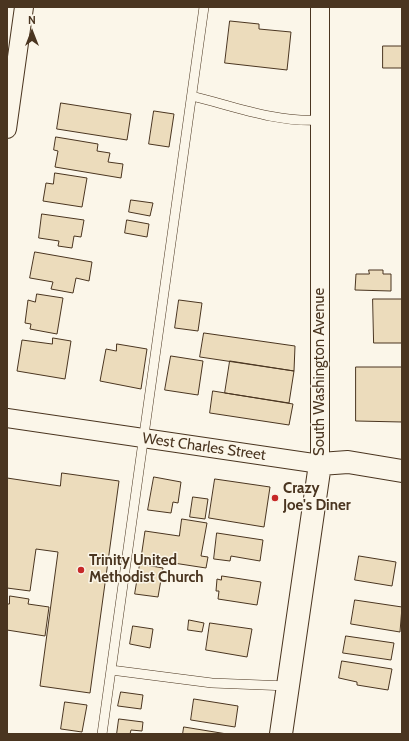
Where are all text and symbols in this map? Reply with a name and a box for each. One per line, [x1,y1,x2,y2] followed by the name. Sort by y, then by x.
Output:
[12,12,52,52] north arrow
[28,13,36,27] text: N
[311,288,329,456] street label: South Washington Avenue
[141,429,267,465] street label: West Charles Street
[283,480,351,515] place label: Crazy Joe's Diner
[270,493,280,503] marker: Crazy Joe's Diner
[89,552,204,587] place label: Trinity United Methodist Church
[76,565,86,575] marker: Trinity United Methodist Church

